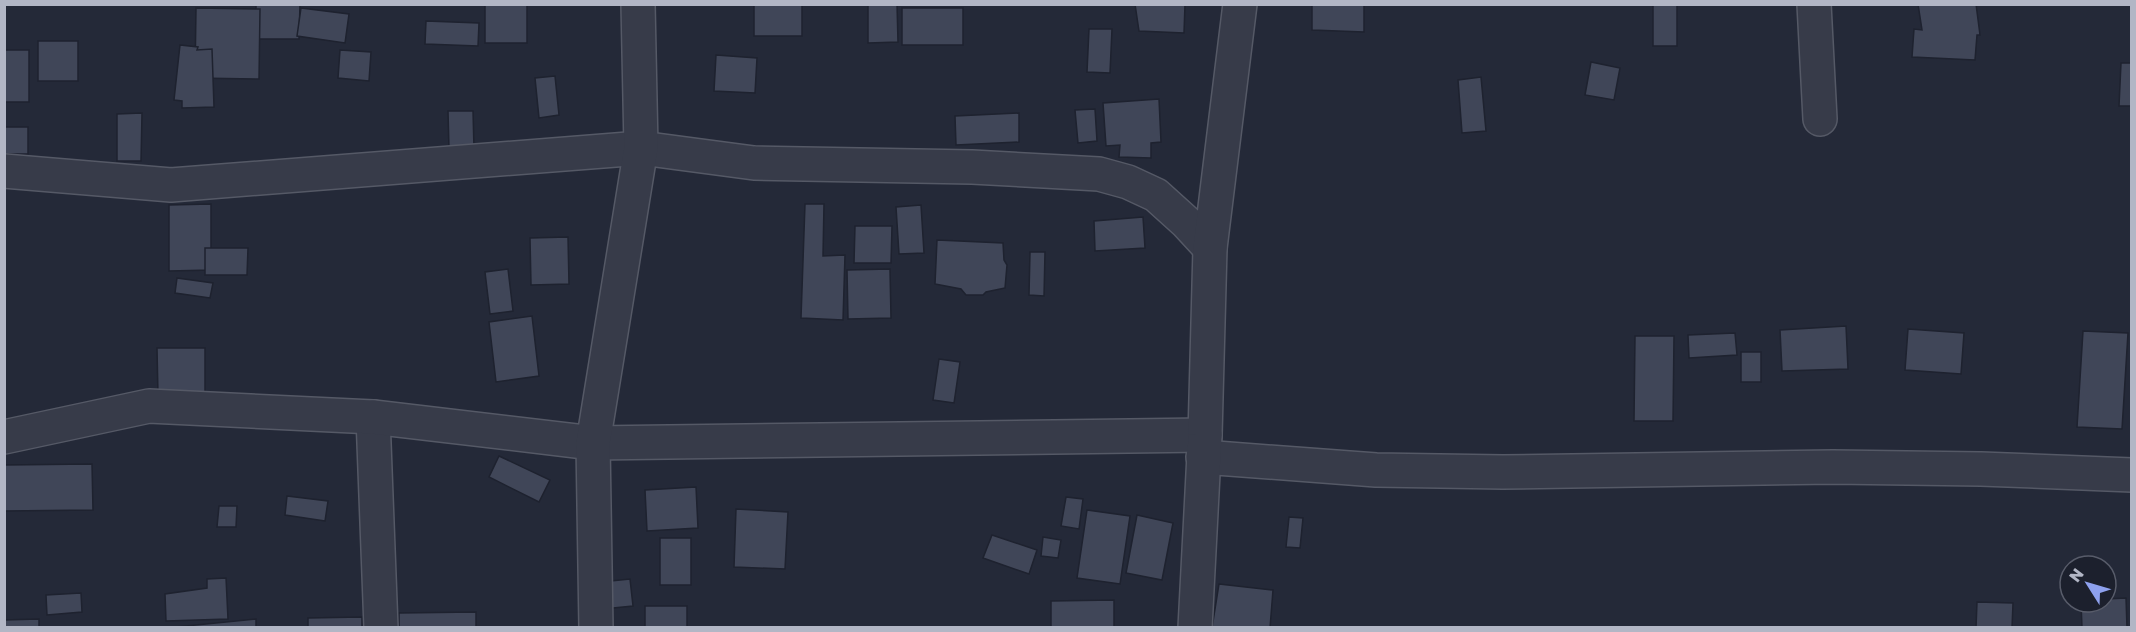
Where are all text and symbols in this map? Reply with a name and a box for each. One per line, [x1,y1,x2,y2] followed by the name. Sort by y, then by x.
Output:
[2058,554,2118,614] north arrow
[2064,564,2088,586] text: N

